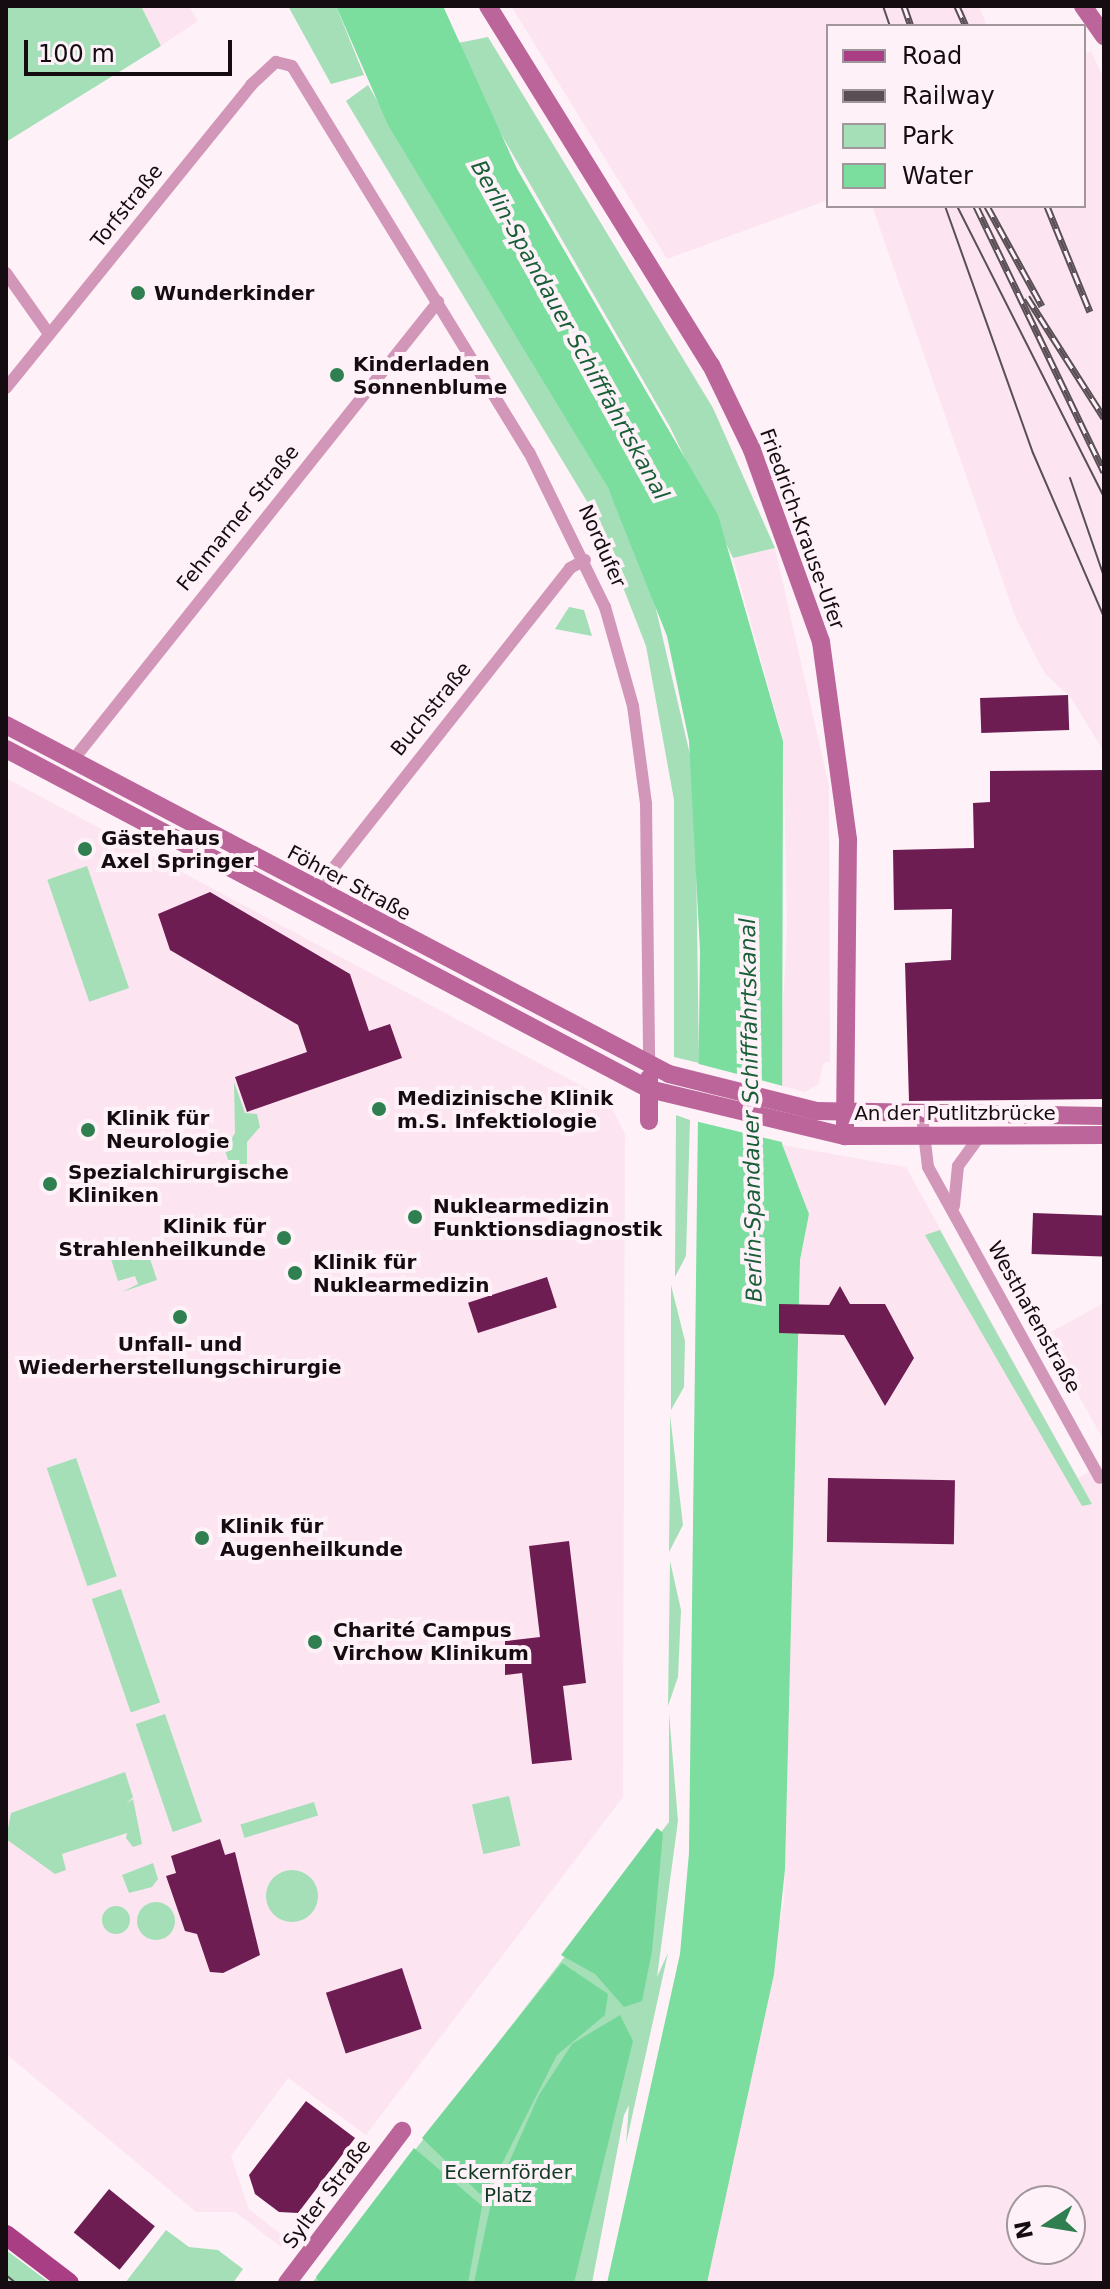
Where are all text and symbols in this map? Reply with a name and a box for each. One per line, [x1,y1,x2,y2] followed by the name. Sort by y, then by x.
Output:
[28,24,236,74] scale bar
[826,24,1086,208] legend
[38,40,115,68] text: 100 m
[902,42,962,70] text: Road
[902,82,995,110] text: Railway
[902,122,954,150] text: Park
[465,156,675,504] water label: Berlin-Spandauer Schifffahrtskanal
[86,160,168,252] street label: Torfstraße
[902,162,973,190] text: Water
[154,281,314,305] place label: Wunderkinder
[129,284,147,302] marker: Wunderkinder
[353,352,507,399] place label: Kinderladen Sonnenblume
[328,366,346,384] marker: Kinderladen Sonnenblume
[754,425,850,633] street label: Friedrich-Krause-Ufer
[172,440,304,596] street label: Fehmarner Straße
[573,501,631,591] street label: Nordufer
[386,657,476,761] street label: Buchstraße
[101,826,254,873] place label: Gästehaus Axel Springer
[76,840,94,858] marker: Gästehaus Axel Springer
[283,840,415,926] street label: Föhrer Straße
[734,918,768,1302] water label: Berlin-Spandauer Schifffahrtskanal
[397,1086,613,1133] place label: Medizinische Klinik m.S. Infektiologie
[368,1098,390,1120] marker: Medizinische Klinik m.S. Infektiologie
[854,1101,1056,1125] street label: An der Putlitzbrücke
[106,1106,229,1153] place label: Klinik für Neurologie
[77,1119,99,1141] marker: Klinik für Neurologie
[68,1160,289,1207] place label: Spezialchirurgische Kliniken
[39,1173,61,1195] marker: Spezialchirurgische Kliniken
[433,1194,662,1241] place label: Nuklearmedizin Funktionsdiagnostik
[404,1206,426,1228] marker: Nuklearmedizin Funktionsdiagnostik
[59,1214,266,1261] place label: Klinik für Strahlenheilkunde
[273,1227,295,1249] marker: Klinik für Strahlenheilkunde
[982,1237,1086,1397] street label: Westhafenstraße
[313,1250,489,1297] place label: Klinik für Nuklearmedizin
[284,1262,306,1284] marker: Klinik für Nuklearmedizin
[169,1306,191,1328] marker: Unfall- und Wiederherstellungschirurgie
[19,1332,341,1379] place label: Unfall- und Wiederherstellungschirurgie
[220,1514,403,1561] place label: Klinik für Augenheilkunde
[191,1527,213,1549] marker: Klinik für Augenheilkunde
[333,1618,529,1665] place label: Charité Campus Virchow Klinikum
[304,1631,326,1653] marker: Charité Campus Virchow Klinikum
[278,2135,376,2253] street label: Sylter Straße
[444,2160,572,2207] park label: Eckernförder Platz
[1006,2185,1086,2265] north arrow
[1010,2218,1038,2241] text: N

